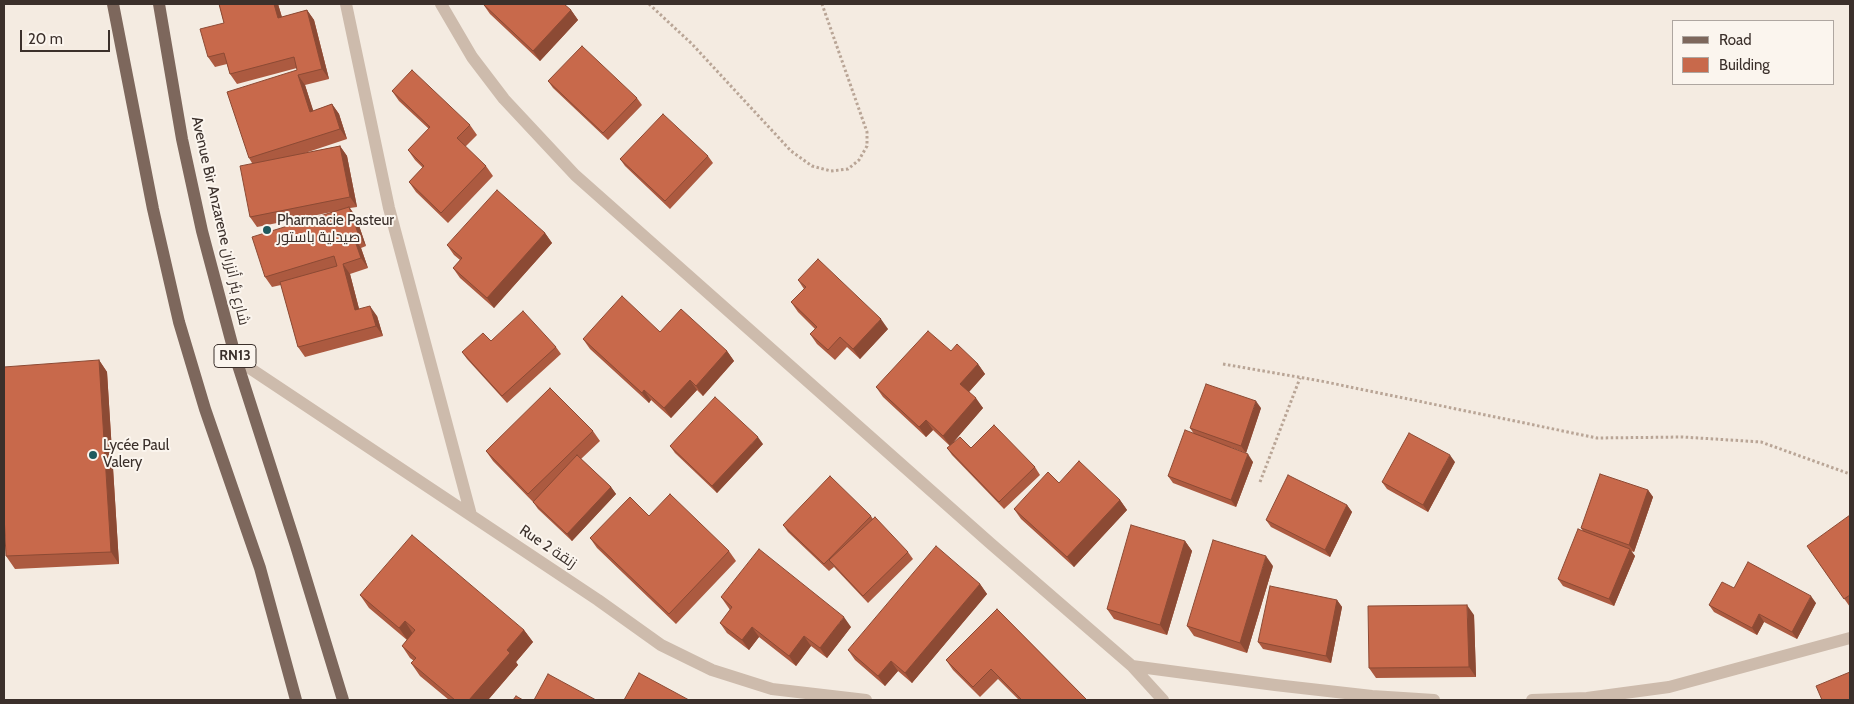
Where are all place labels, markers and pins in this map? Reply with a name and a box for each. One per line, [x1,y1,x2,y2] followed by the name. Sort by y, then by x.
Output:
[277,212,394,247] place label: Pharmacie Pasteur صيدلية باستور
[261,224,273,236] marker: Pharmacie Pasteur صيدلية باستور
[103,437,169,472] place label: Lycée Paul Valery
[87,449,99,461] marker: Lycée Paul Valery

